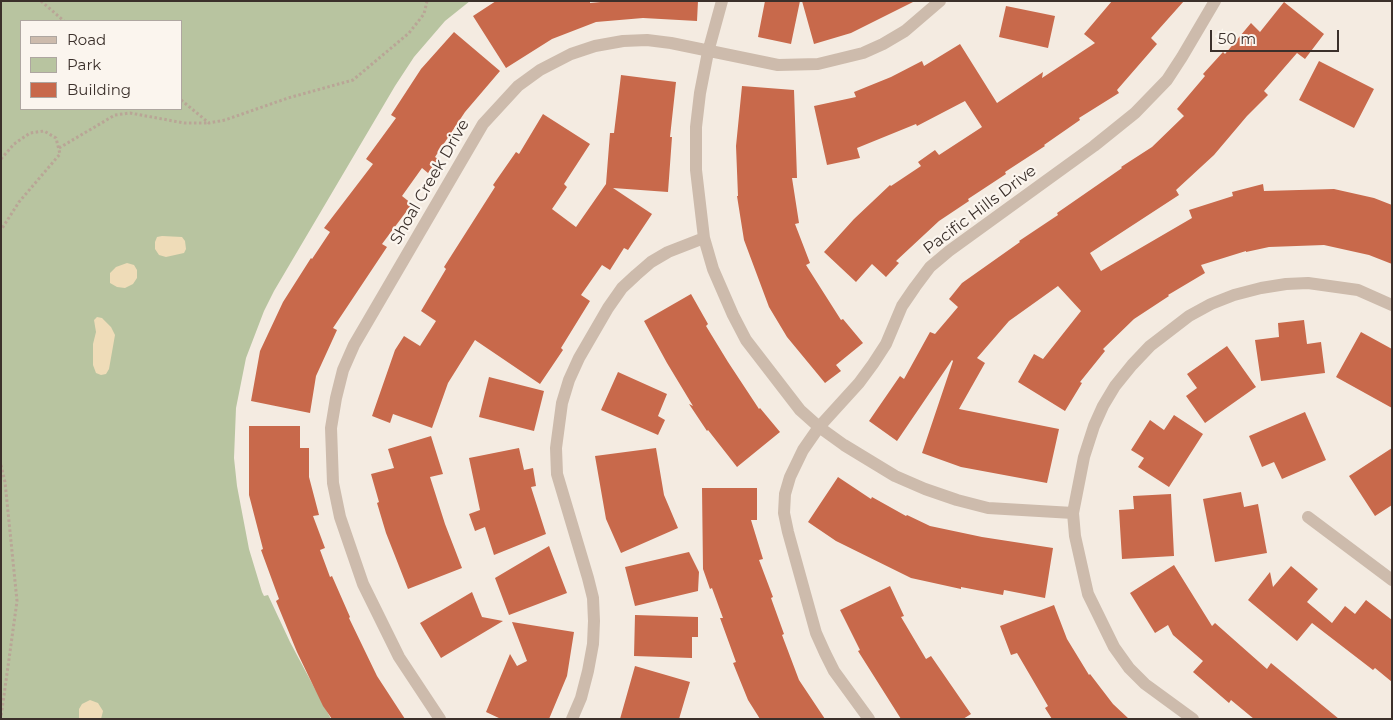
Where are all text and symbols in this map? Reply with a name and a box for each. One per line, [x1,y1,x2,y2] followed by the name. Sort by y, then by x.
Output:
[20,20,182,110] legend
[1213,20,1342,52] scale bar
[1218,29,1256,48] text: 50 m
[67,30,106,49] text: Road
[67,55,101,74] text: Park
[67,80,131,99] text: Building
[386,116,474,248] street label: Shoal Creek Drive
[920,161,1040,259] street label: Pacific Hills Drive

